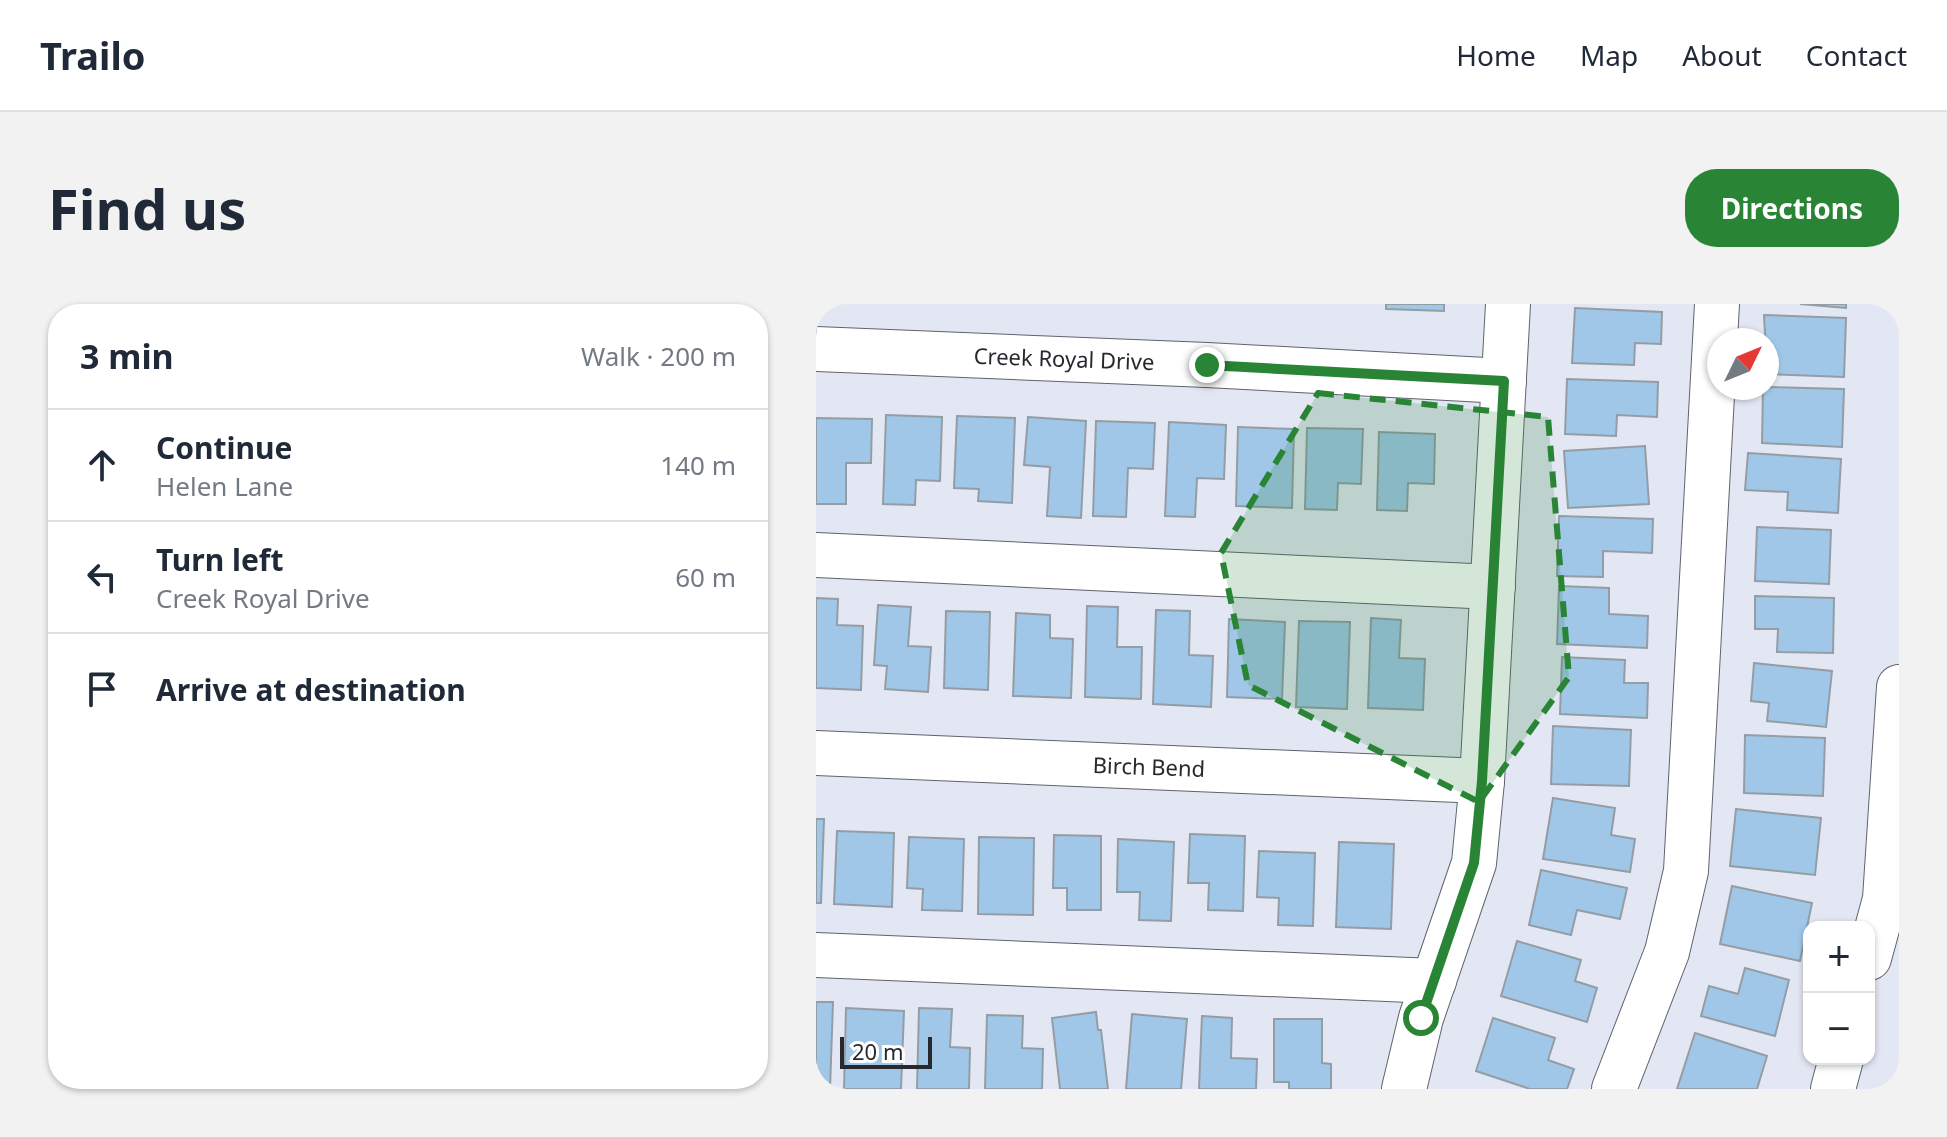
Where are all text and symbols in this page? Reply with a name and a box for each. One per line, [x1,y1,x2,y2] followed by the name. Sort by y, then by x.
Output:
[40,29,145,81] text: Trailo
[1456,36,1536,74] text: Home
[1580,36,1638,74] text: Map
[1682,36,1762,74] text: About
[1806,36,1907,74] text: Contact
[1685,169,1899,247] button: Directions
[48,170,246,246] text: Find us
[1707,328,1779,400] north arrow
[80,333,174,379] text: 3 min
[581,338,736,374] text: Walk · 200 m
[973,340,1155,376] street label: Creek Royal Drive
[1189,347,1225,383] route end
[156,427,292,468] text: Continue
[80,443,124,487] icon: ahead
[660,447,736,483] text: 140 m
[156,468,293,504] text: Helen Lane
[156,539,284,580] text: Turn left
[80,555,124,599] icon: left
[675,559,736,595] text: 60 m
[156,580,370,616] text: Creek Royal Drive
[80,667,124,711] icon: arrive
[156,669,466,710] text: Arrive at destination
[1092,749,1206,783] street label: Birch Bend
[1803,921,1875,1065] map controls
[1803,921,1875,993] button: +
[1803,993,1875,1065] button: −
[1403,1000,1439,1036] route start
[840,1033,932,1069] scale bar
[852,1036,903,1066] text: 20 m

